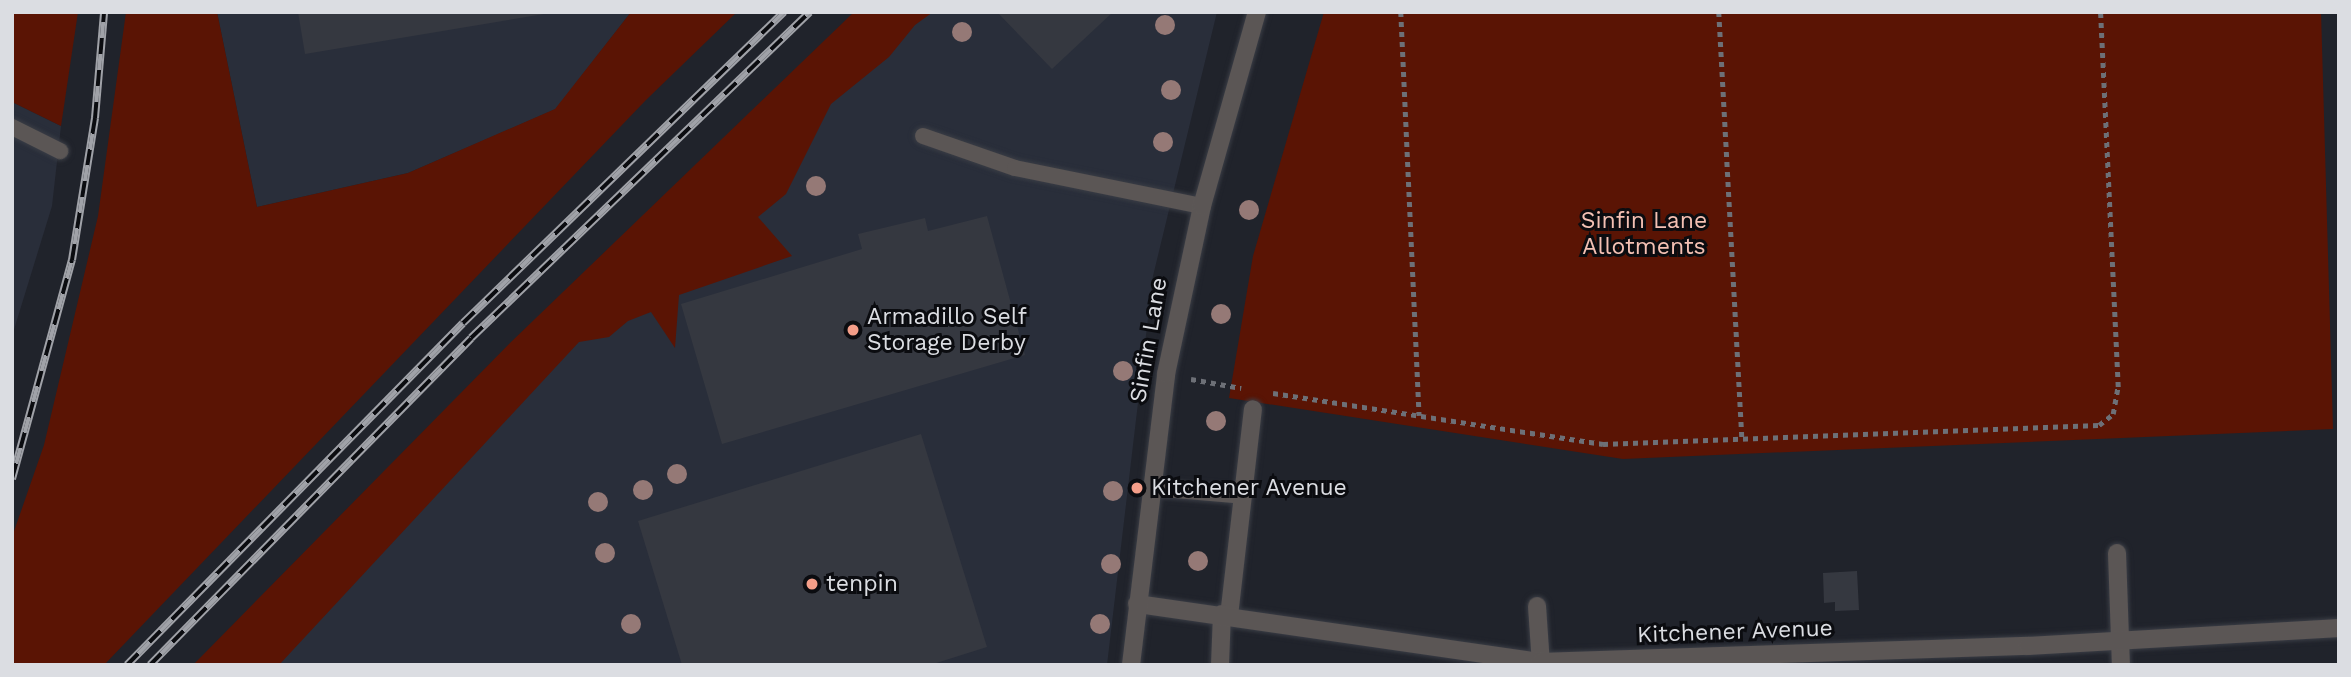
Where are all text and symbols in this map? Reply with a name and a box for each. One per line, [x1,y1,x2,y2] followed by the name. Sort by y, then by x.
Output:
[1581,207,1707,261] park label: Sinfin Lane Allotments
[1124,275,1174,405] street label: Sinfin Lane
[867,303,1027,357] place label: Armadillo Self Storage Derby
[845,322,861,338] marker: Armadillo Self Storage Derby
[1151,474,1348,502] place label: Kitchener Avenue
[1129,480,1145,496] marker: Kitchener Avenue
[826,570,898,598] place label: tenpin
[804,576,820,592] marker: tenpin
[1636,615,1834,649] street label: Kitchener Avenue

